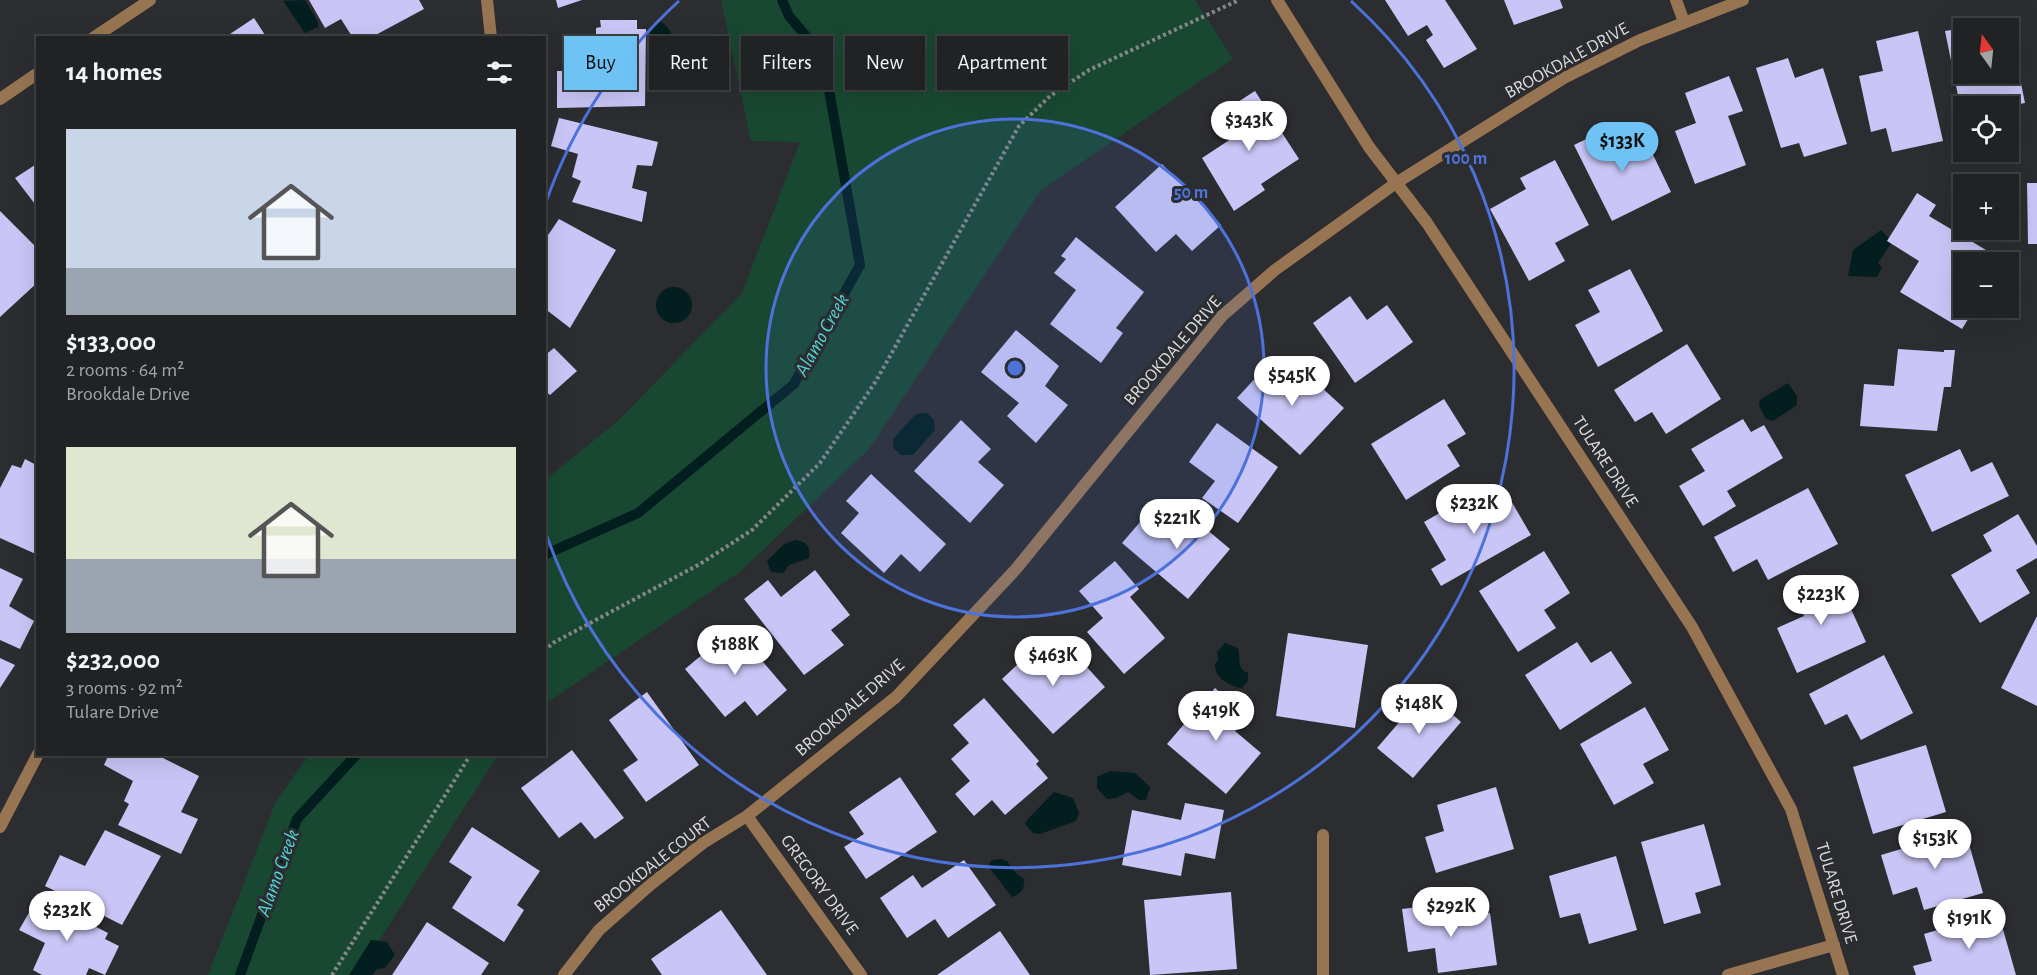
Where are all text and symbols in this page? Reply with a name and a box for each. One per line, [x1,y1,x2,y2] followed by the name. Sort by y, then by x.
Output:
[1953,18,2019,84] north arrow
[1953,18,2019,318] map controls
[1502,20,1632,102] street label: BROOKDALE DRIVE
[564,36,637,90] chip: Buy
[649,36,729,90] chip: Rent
[741,36,833,90] chip: Filters
[845,36,925,90] chip: New
[937,36,1068,90] chip: Apartment
[483,56,516,89] icon: filters
[66,59,162,85] text: 14 homes
[1953,96,2019,162] button: locate
[1207,101,1291,152] pin: $343K
[1225,110,1273,130] text: $343K
[1580,122,1664,173] pin: $133K
[1599,131,1645,151] text: $133K
[1445,150,1487,168] text: 100 m
[237,168,345,276] icon: home
[1953,174,2019,240] button: +
[1174,184,1208,202] text: 50 m
[1953,252,2019,318] button: −
[791,291,853,380] water label: Alamo Creek
[1121,293,1225,409] street label: BROOKDALE DRIVE
[66,329,156,355] text: $133,000
[1250,356,1334,407] pin: $545K
[1005,358,1025,378] centre of rings
[66,360,184,380] text: 2 rooms · 64 m²
[1268,365,1316,385] text: $545K
[66,384,190,404] text: Brookdale Drive
[1569,413,1641,511] street label: TULARE DRIVE
[1432,484,1516,535] pin: $232K
[237,486,345,594] icon: home
[1450,493,1498,513] text: $232K
[1135,499,1219,550] pin: $221K
[1154,508,1200,528] text: $221K
[1779,575,1863,626] pin: $223K
[1797,584,1845,604] text: $223K
[693,625,777,676] pin: $188K
[711,634,759,654] text: $188K
[1011,636,1095,687] pin: $463K
[1028,645,1078,665] text: $463K
[66,647,160,673] text: $232,000
[792,656,908,760] street label: BROOKDALE DRIVE
[66,678,183,698] text: 3 rooms · 92 m²
[1377,684,1461,735] pin: $148K
[1174,691,1258,742] pin: $419K
[1395,693,1443,713] text: $148K
[1192,700,1240,720] text: $419K
[66,702,159,722] text: Tulare Drive
[591,814,715,916] street label: BROOKDALE COURT
[1893,819,1977,870] pin: $153K
[253,827,303,920] water label: Alamo Creek
[1912,828,1958,848] text: $153K
[777,832,861,938] street label: GREGORY DRIVE
[1812,840,1860,946] street label: TULARE DRIVE
[1409,887,1493,938] pin: $292K
[25,891,109,942] pin: $232K
[1426,896,1476,916] text: $292K
[1927,899,2011,950] pin: $191K
[43,900,91,920] text: $232K
[1947,908,1991,928] text: $191K

